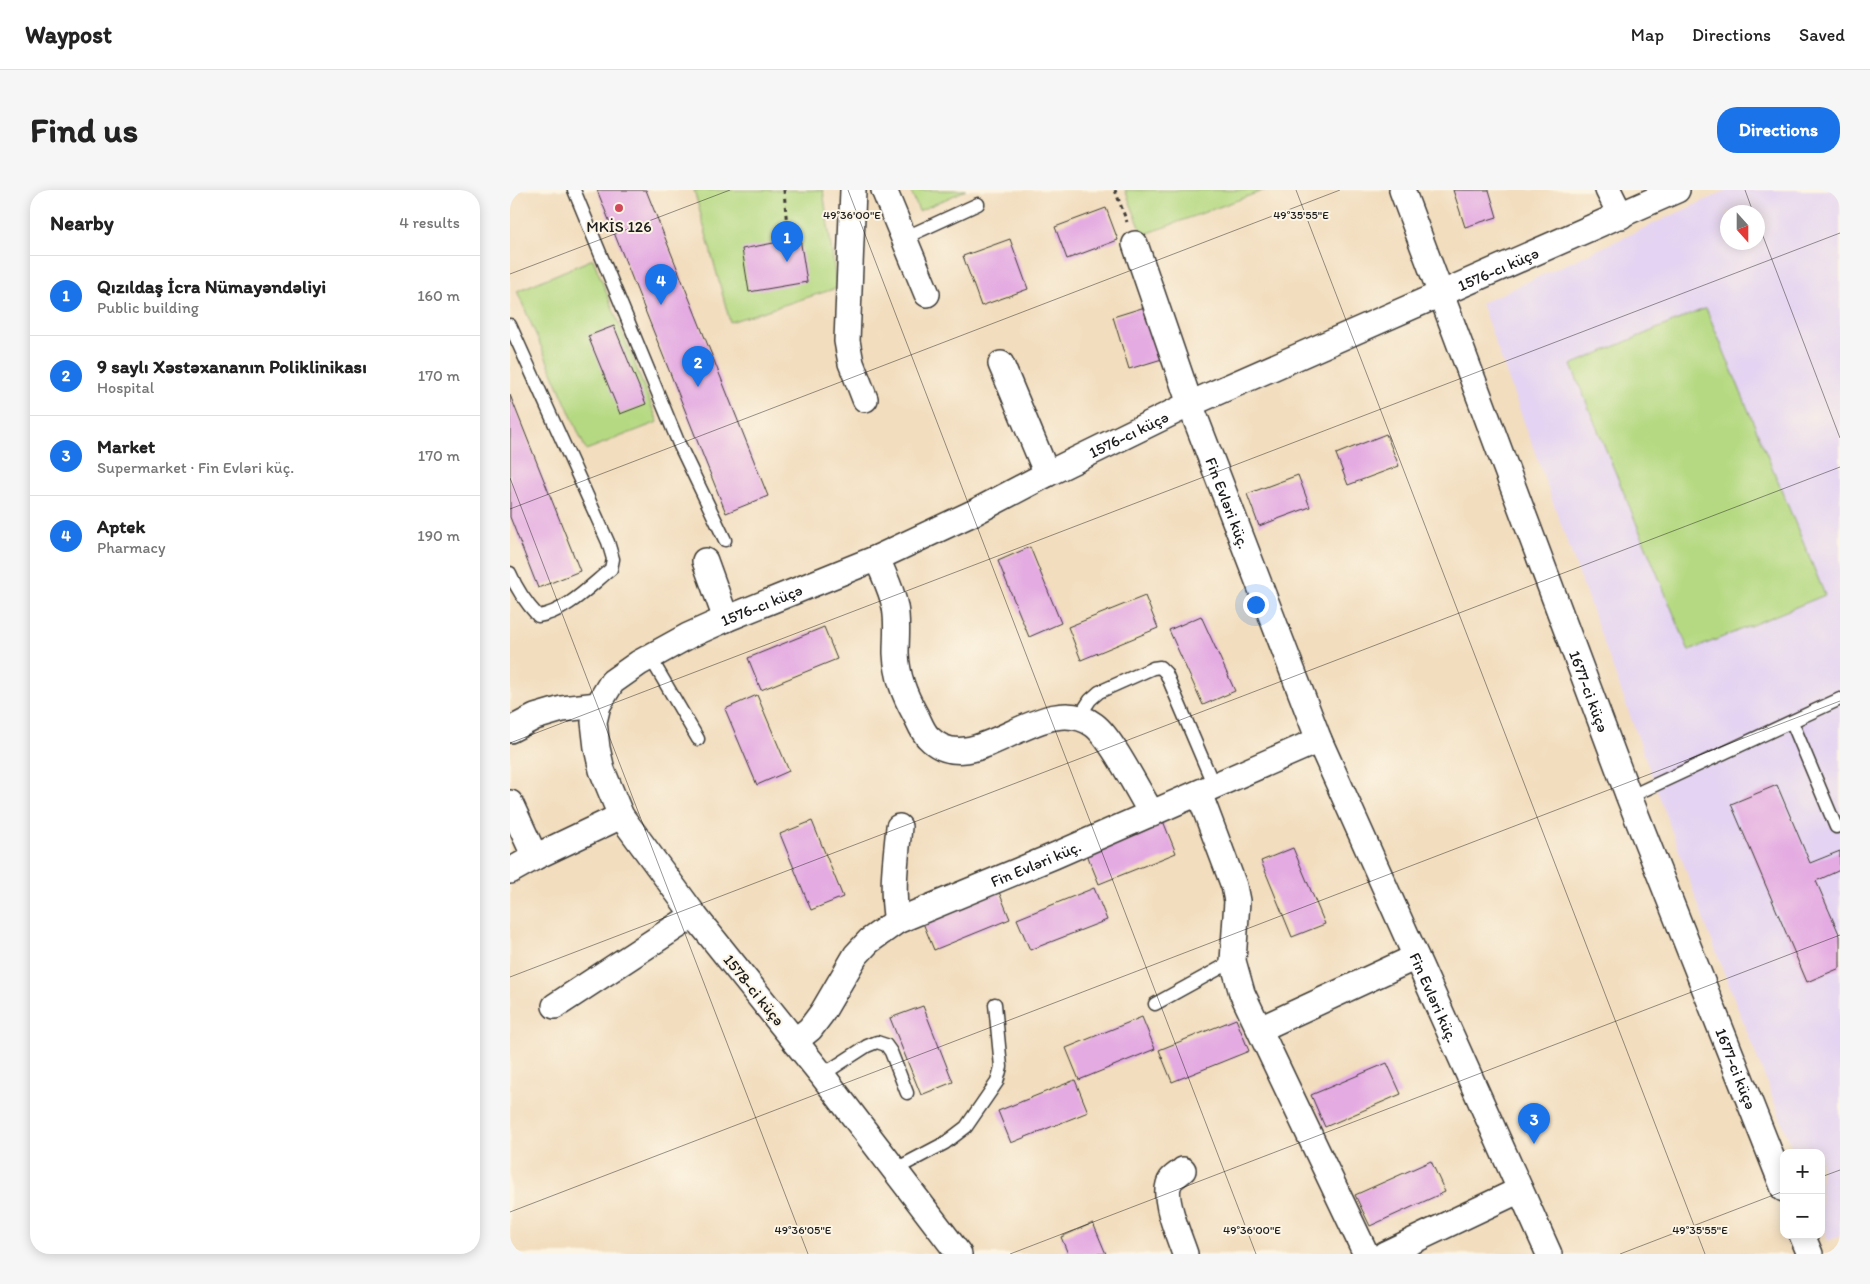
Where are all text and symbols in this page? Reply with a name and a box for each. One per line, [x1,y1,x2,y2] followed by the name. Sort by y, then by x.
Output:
[25,20,112,49] text: Waypost
[1631,24,1664,46] text: Map
[1692,24,1771,46] text: Directions
[1799,24,1845,46] text: Saved
[1717,107,1840,153] button: Directions
[30,109,138,151] text: Find us
[613,202,625,214] marker: MKİS 126
[1720,205,1765,250] north arrow
[823,208,881,222] text: 49°36'00"E
[1273,208,1329,222] text: 49°35'55"E
[50,210,114,235] text: Nearby
[399,213,460,232] text: 4 results
[586,217,652,236] place label: MKİS 126
[771,221,803,262] pin: 1
[1455,243,1541,295] street label: 1576-cı küçə
[645,264,677,305] pin: 4
[97,275,326,298] text: Qızıldaş İcra Nümayəndəliyi
[62,286,70,305] text: 1
[417,286,460,305] text: 160 m
[97,298,199,317] text: Public building
[682,346,714,387] pin: 2
[97,355,367,378] text: 9 saylı Xəstəxananın Poliklinikası
[62,366,70,385] text: 2
[418,366,460,385] text: 170 m
[97,378,154,397] text: Hospital
[1085,407,1171,462] street label: 1576-cı küçə
[97,435,155,458] text: Market
[62,446,70,465] text: 3
[418,446,460,465] text: 170 m
[1202,454,1254,551] street label: Fin Evləri küç.
[97,458,294,477] text: Supermarket · Fin Evləri küç.
[97,515,145,538] text: Aptek
[61,526,71,545] text: 4
[417,526,460,545] text: 190 m
[97,538,165,557] text: Pharmacy
[717,580,805,630] street label: 1576-cı küçə
[1243,592,1269,618] your location
[1565,648,1613,735] street label: 1677-ci küçə
[987,836,1084,891] street label: Fin Evləri küç.
[1406,949,1463,1045] street label: Fin Evləri küç.
[719,950,789,1030] street label: 1578-ci küçə
[1712,1025,1761,1112] street label: 1677-ci küçə
[1518,1103,1550,1144] pin: 3
[1780,1149,1825,1239] map controls
[1780,1149,1825,1194] button: +
[1780,1194,1825,1239] button: −
[775,1223,832,1237] text: 49°36'05"E
[1223,1223,1281,1237] text: 49°36'00"E
[1672,1223,1728,1237] text: 49°35'55"E

